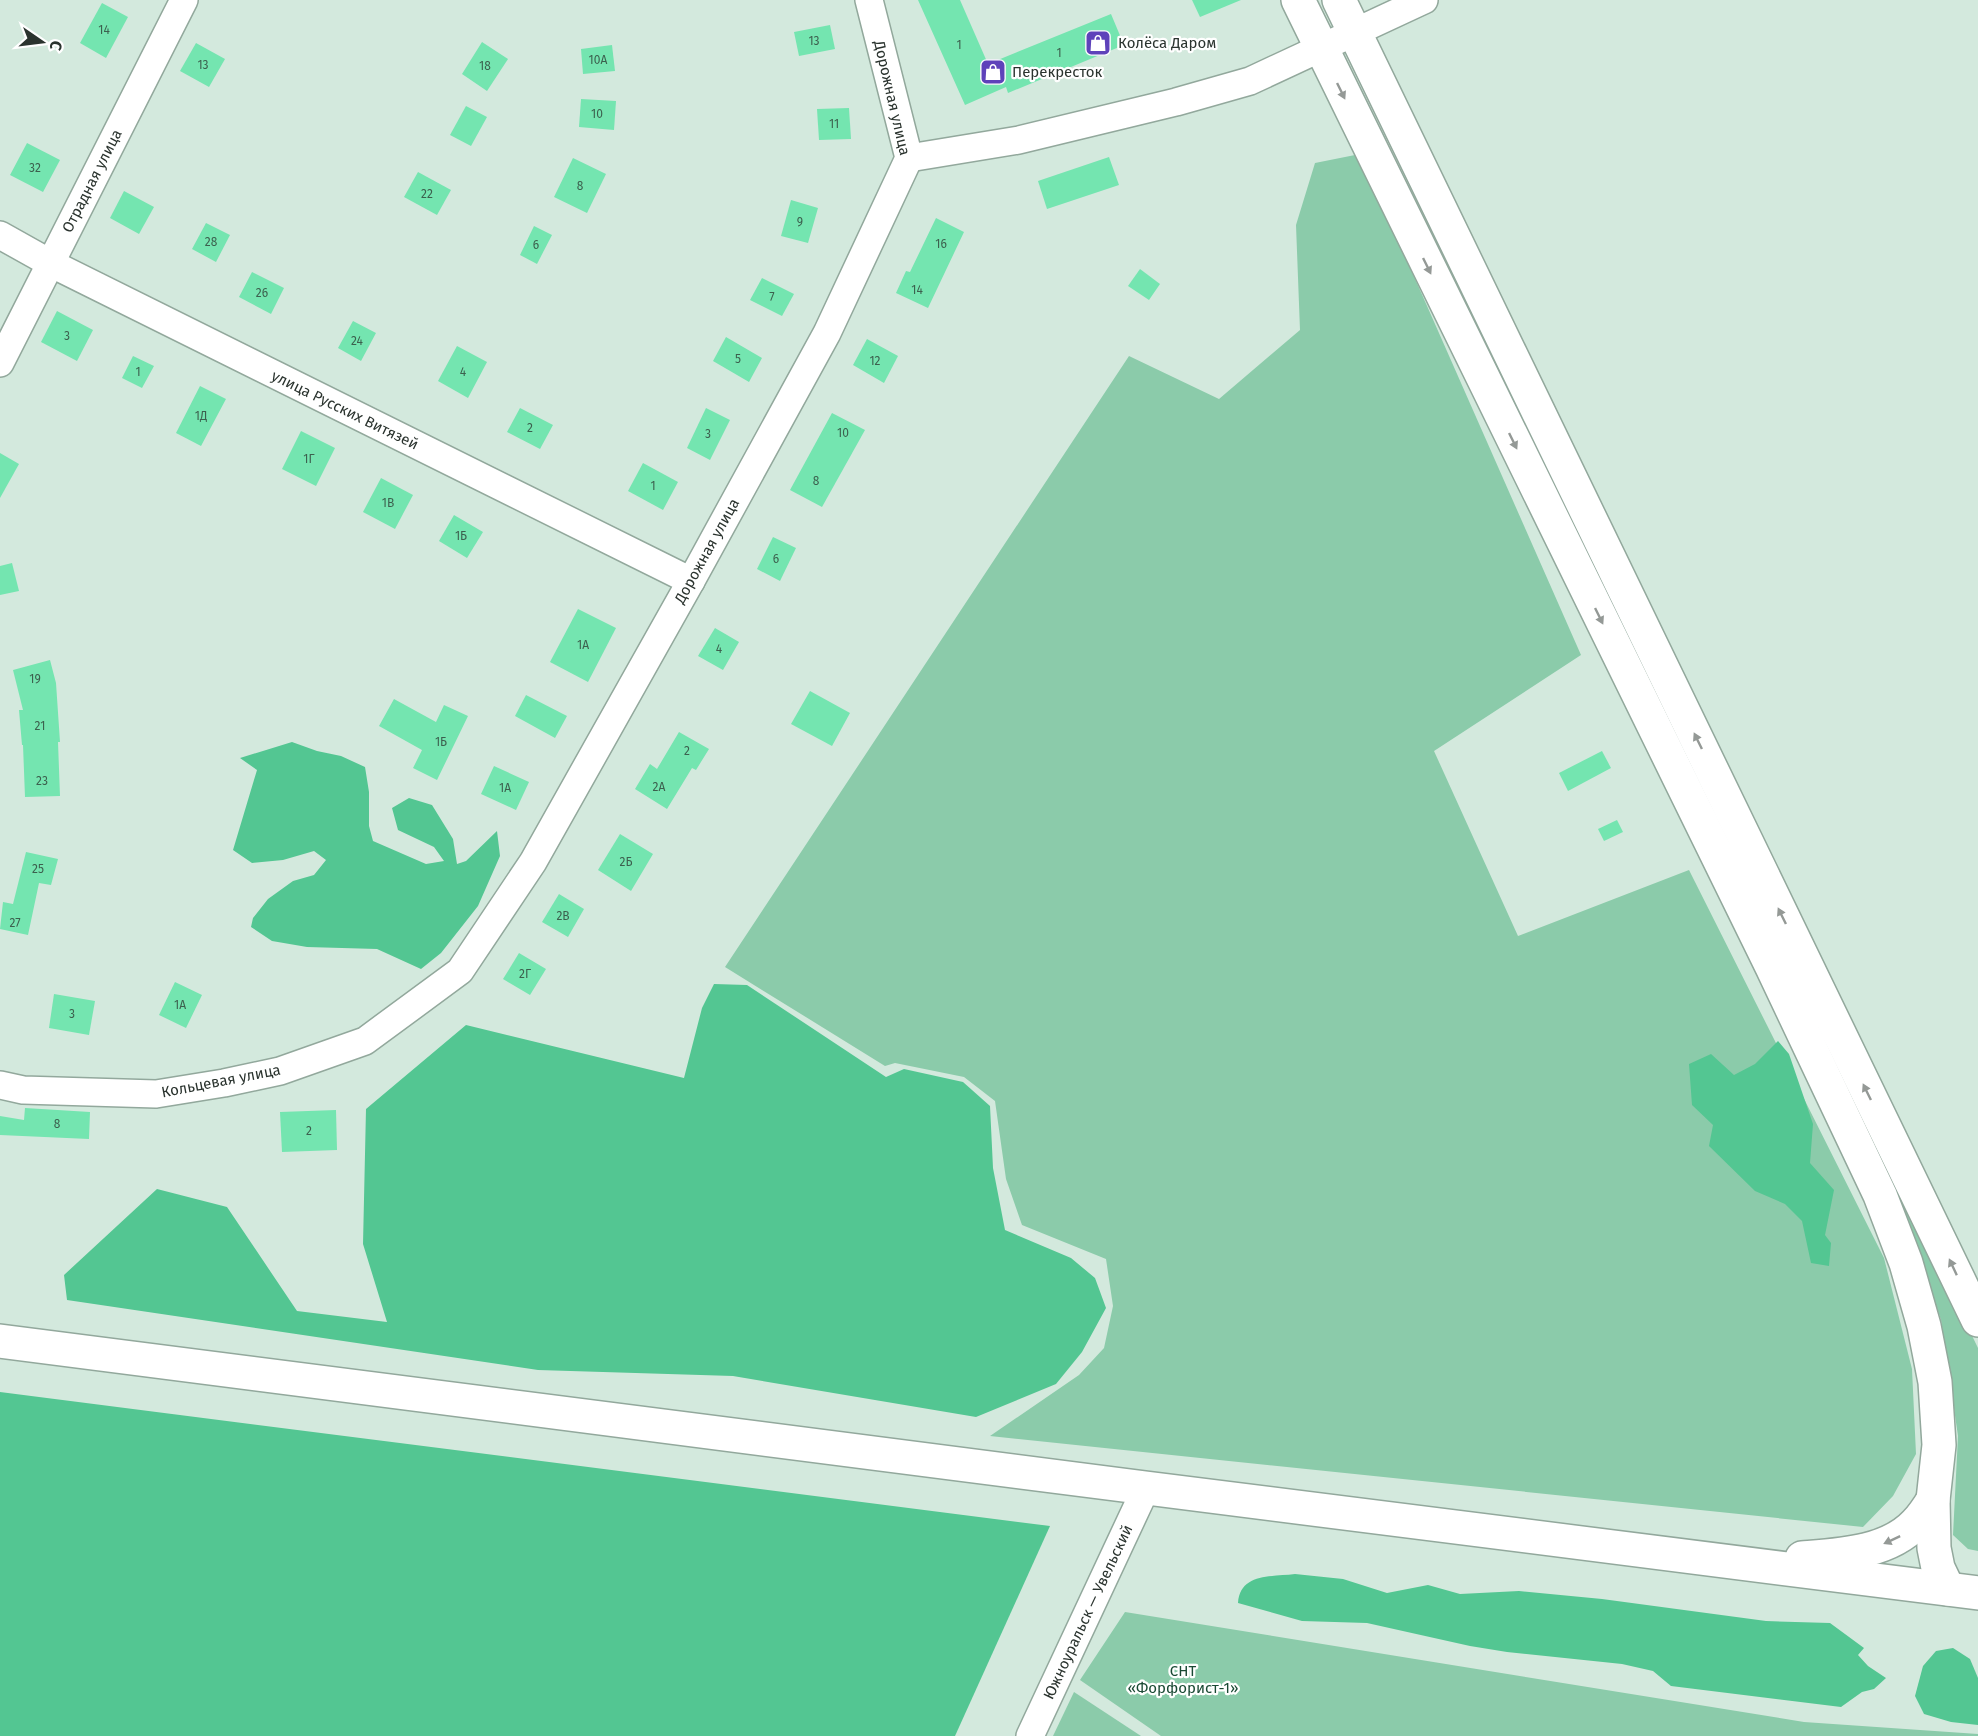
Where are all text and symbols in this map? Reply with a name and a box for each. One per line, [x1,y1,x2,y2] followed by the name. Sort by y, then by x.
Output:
[12,12,72,72] north arrow
[98,23,110,37] house number: 14
[1083,28,1113,58] shop icon: Колёса Даром
[808,34,820,48] house number: 13
[1118,34,1216,52] place label: Колёса Даром
[870,38,914,157] street label: Дорожная улица
[956,38,962,52] house number: 1
[46,39,66,53] text: С
[1056,46,1062,60] house number: 1
[589,53,608,67] house number: 10А
[978,57,1008,87] shop icon: Перекресток
[197,58,209,72] house number: 13
[479,59,491,73] house number: 18
[1012,63,1103,81] place label: Перекресток
[1337,82,1346,99] one-way arrow
[591,107,603,121] house number: 10
[829,117,839,131] house number: 11
[58,126,126,236] street label: Отрадная улица
[29,161,41,175] house number: 32
[577,179,584,193] house number: 8
[421,187,433,201] house number: 22
[797,215,803,229] house number: 9
[205,235,218,249] house number: 28
[935,237,947,251] house number: 16
[533,238,539,252] house number: 6
[1423,257,1432,274] one-way arrow
[911,283,923,297] house number: 14
[256,286,268,300] house number: 26
[769,290,775,304] house number: 7
[64,329,70,343] house number: 3
[351,334,364,348] house number: 24
[735,352,741,366] house number: 5
[869,354,881,368] house number: 12
[135,365,141,379] house number: 1
[460,365,467,379] house number: 4
[269,367,421,453] street label: улица Русских Витязей
[195,409,207,423] house number: 1Д
[527,421,533,435] house number: 2
[837,426,849,440] house number: 10
[705,427,711,441] house number: 3
[1509,432,1518,449] one-way arrow
[303,452,315,466] house number: 1Г
[813,474,820,488] house number: 8
[650,479,656,493] house number: 1
[670,495,743,608] street label: Дорожная улица
[382,496,394,510] house number: 1В
[455,529,467,543] house number: 1Б
[773,552,779,566] house number: 6
[1595,607,1604,624] one-way arrow
[577,638,589,652] house number: 1А
[716,642,723,656] house number: 4
[29,672,41,686] house number: 19
[35,719,45,733] house number: 21
[1693,732,1702,749] one-way arrow
[435,735,447,749] house number: 1Б
[684,744,690,758] house number: 2
[36,774,48,788] house number: 23
[653,780,666,794] house number: 2А
[499,781,511,795] house number: 1А
[620,855,632,869] house number: 2Б
[32,862,44,876] house number: 25
[1778,908,1787,925] one-way arrow
[556,909,570,923] house number: 2В
[9,916,21,930] house number: 27
[519,967,531,981] house number: 2Г
[174,998,186,1012] house number: 1А
[69,1007,75,1021] house number: 3
[160,1061,282,1101] street label: Кольцевая улица
[1863,1083,1872,1100] one-way arrow
[54,1117,61,1131] house number: 8
[306,1124,312,1138] house number: 2
[1948,1258,1957,1275] one-way arrow
[1040,1522,1136,1702] street label: Южноуральск — Увельский
[1883,1535,1900,1544] one-way arrow
[1127,1662,1239,1697] park label: СНТ «Форфорист-1»

